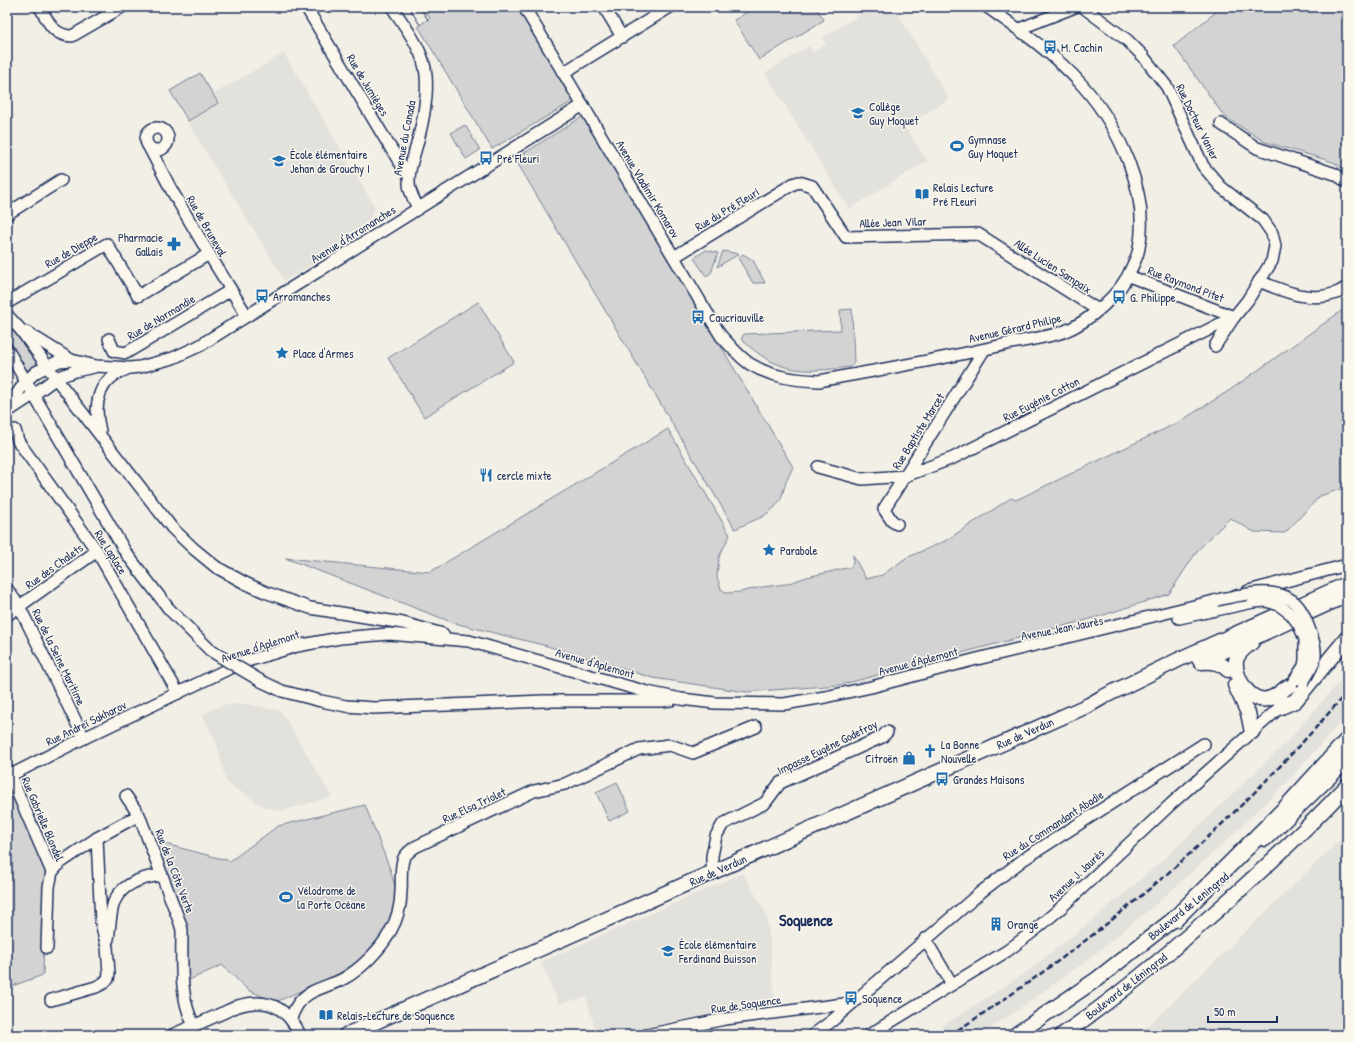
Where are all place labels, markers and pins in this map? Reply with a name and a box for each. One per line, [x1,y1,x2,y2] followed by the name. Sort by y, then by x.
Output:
[1042,39,1058,55] bus stop icon: M. Cachin
[1061,39,1103,56] place label: M. Cachin
[869,98,920,129] place label: Collège Guy Moquet
[850,105,866,121] school or university icon: Collège Guy Moquet
[968,131,1019,162] place label: Gymnase Guy Moquet
[949,138,965,154] sports icon: Gymnase Guy Moquet
[290,146,370,177] place label: École élémentaire Jehan de Grouchy I
[478,150,494,166] bus stop icon: Pré Fleuri
[497,150,540,167] place label: Pré Fleuri
[271,153,287,169] school or university icon: École élémentaire Jehan de Grouchy I
[933,179,994,210] place label: Relais Lecture Pré FLeuri
[914,186,930,202] library icon: Relais Lecture Pré FLeuri
[118,229,163,260] place label: Pharmacie Gallais
[166,236,182,252] pharmacy icon: Pharmacie Gallais
[254,288,270,304] bus stop icon: Arromanches
[273,288,331,305] place label: Arromanches
[1111,289,1127,305] bus stop icon: G. Philippe
[1130,289,1176,306] place label: G. Philippe
[690,309,706,325] bus stop icon: Caucriauville
[709,309,764,326] place label: Caucriauville
[274,345,290,361] place icon: Place d'Armes
[293,345,354,362] place label: Place d'Armes
[478,467,494,483] restaurant icon: cercle mixte
[497,467,552,484] place label: cercle mixte
[761,542,777,558] place icon: Parabole
[780,542,818,559] place label: Parabole
[941,736,980,767] place label: La Bonne Nouvelle
[922,743,938,759] church icon: La Bonne Nouvelle
[865,750,898,767] place label: Citroën
[901,750,917,766] shop icon: Citroën
[934,771,950,787] bus stop icon: Grandes Maisons
[953,771,1025,788] place label: Grandes Maisons
[297,882,366,913] place label: Vélodrome de la Porte Océane
[278,889,294,905] sports icon: Vélodrome de la Porte Océane
[988,916,1004,932] building icon: Orange
[1007,916,1039,933] place label: Orange
[678,936,757,967] place label: École élémentaire Ferdinand Buisson
[660,943,676,959] school or university icon: École élémentaire Ferdinand Buisson
[843,990,859,1006] bus stop icon: Soquence
[862,990,903,1007] place label: Soquence
[318,1007,334,1023] library icon: Relais-Lecture de Soquence
[337,1007,455,1024] place label: Relais-Lecture de Soquence

